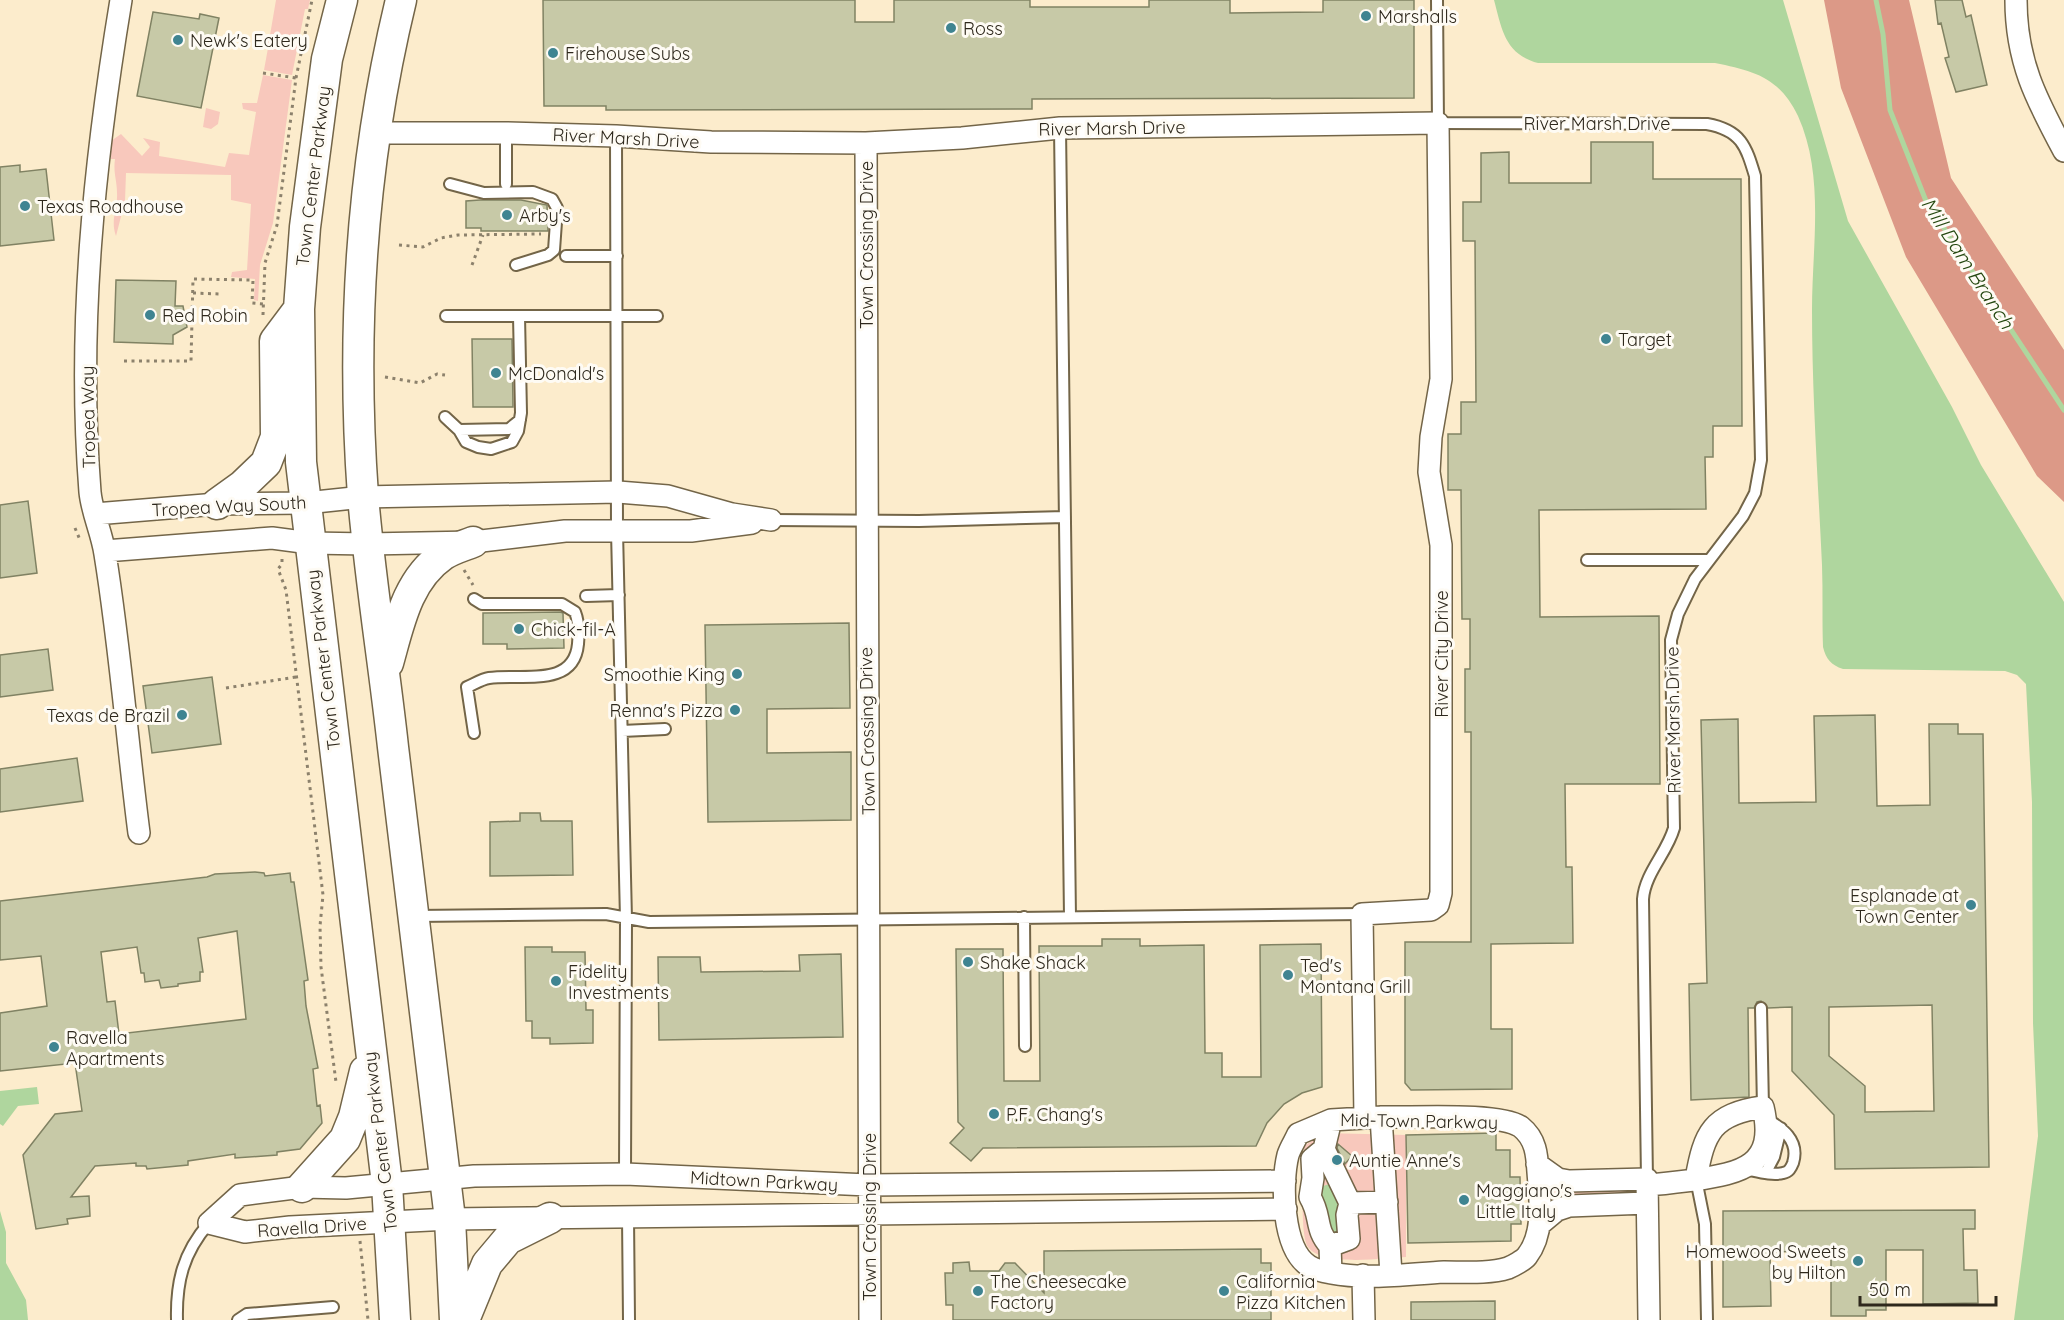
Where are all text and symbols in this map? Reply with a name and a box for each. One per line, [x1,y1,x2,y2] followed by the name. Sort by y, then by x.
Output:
[1378,5,1457,28] place label: Marshalls
[1359,9,1373,23] marker: Marshalls
[963,17,1003,40] place label: Ross
[944,21,958,35] marker: Ross
[190,29,308,52] place label: Newk's Eatery
[171,33,185,47] marker: Newk's Eatery
[565,42,690,65] place label: Firehouse Subs
[546,46,560,60] marker: Firehouse Subs
[291,84,335,268] street label: Town Center Parkway
[1524,112,1671,135] street label: River Marsh Drive
[1038,115,1186,141] street label: River Marsh Drive
[552,123,700,153] street label: River Marsh Drive
[855,161,878,329] street label: Town Crossing Drive
[1916,193,2020,334] water label: Mill Dam Branch
[37,195,183,218] place label: Texas Roadhouse
[18,199,32,213] marker: Texas Roadhouse
[519,204,571,227] place label: Arby's
[500,208,514,222] marker: Arby's
[162,304,248,327] place label: Red Robin
[143,308,157,322] marker: Red Robin
[1618,328,1672,351] place label: Target
[1599,332,1613,346] marker: Target
[508,362,604,385] place label: McDonald's
[76,366,100,468] street label: Tropea Way
[489,366,503,380] marker: McDonald's
[151,490,307,522] street label: Tropea Way South
[301,568,345,752] street label: Town Center Parkway
[1430,590,1453,718] street label: River City Drive
[531,618,616,641] place label: Chick-fil-A
[512,622,526,636] marker: Chick-fil-A
[1660,646,1686,794] street label: River Marsh Drive
[854,647,880,815] street label: Town Crossing Drive
[604,663,725,686] place label: Smoothie King
[730,667,744,681] marker: Smoothie King
[610,699,723,722] place label: Renna's Pizza
[728,703,742,717] marker: Renna's Pizza
[46,704,170,727] place label: Texas de Brazil
[175,708,189,722] marker: Texas de Brazil
[1850,884,1959,928] place label: Esplanade at Town Center
[1964,898,1978,912] marker: Esplanade at Town Center
[980,951,1086,974] place label: Shake Shack
[1300,954,1411,998] place label: Ted's Montana Grill
[961,955,975,969] marker: Shake Shack
[568,960,669,1004] place label: Fidelity Investments
[1281,968,1295,982] marker: Ted's Montana Grill
[549,974,563,988] marker: Fidelity Investments
[66,1026,164,1070] place label: Ravella Apartments
[47,1040,61,1054] marker: Ravella Apartments
[358,1050,402,1234] street label: Town Center Parkway
[1006,1103,1103,1126] place label: P.F. Chang's
[987,1107,1001,1121] marker: P.F. Chang's
[1340,1108,1498,1134] street label: Mid-Town Parkway
[858,1133,881,1301] street label: Town Crossing Drive
[1349,1149,1461,1172] place label: Auntie Anne's
[1330,1153,1344,1167] marker: Auntie Anne's
[689,1166,839,1196] street label: Midtown Parkway
[1476,1179,1572,1223] place label: Maggiano's Little Italy
[1457,1193,1471,1207] marker: Maggiano's Little Italy
[256,1212,368,1242] street label: Ravella Drive
[1686,1240,1846,1284] place label: Homewood Sweets by Hilton
[1851,1254,1865,1268] marker: Homewood Sweets by Hilton
[1860,1269,1996,1307] scale bar
[990,1270,1127,1314] place label: The Cheesecake Factory
[1236,1270,1346,1314] place label: California Pizza Kitchen
[1869,1278,1911,1301] text: 50 m
[971,1284,985,1298] marker: The Cheesecake Factory
[1217,1284,1231,1298] marker: California Pizza Kitchen

